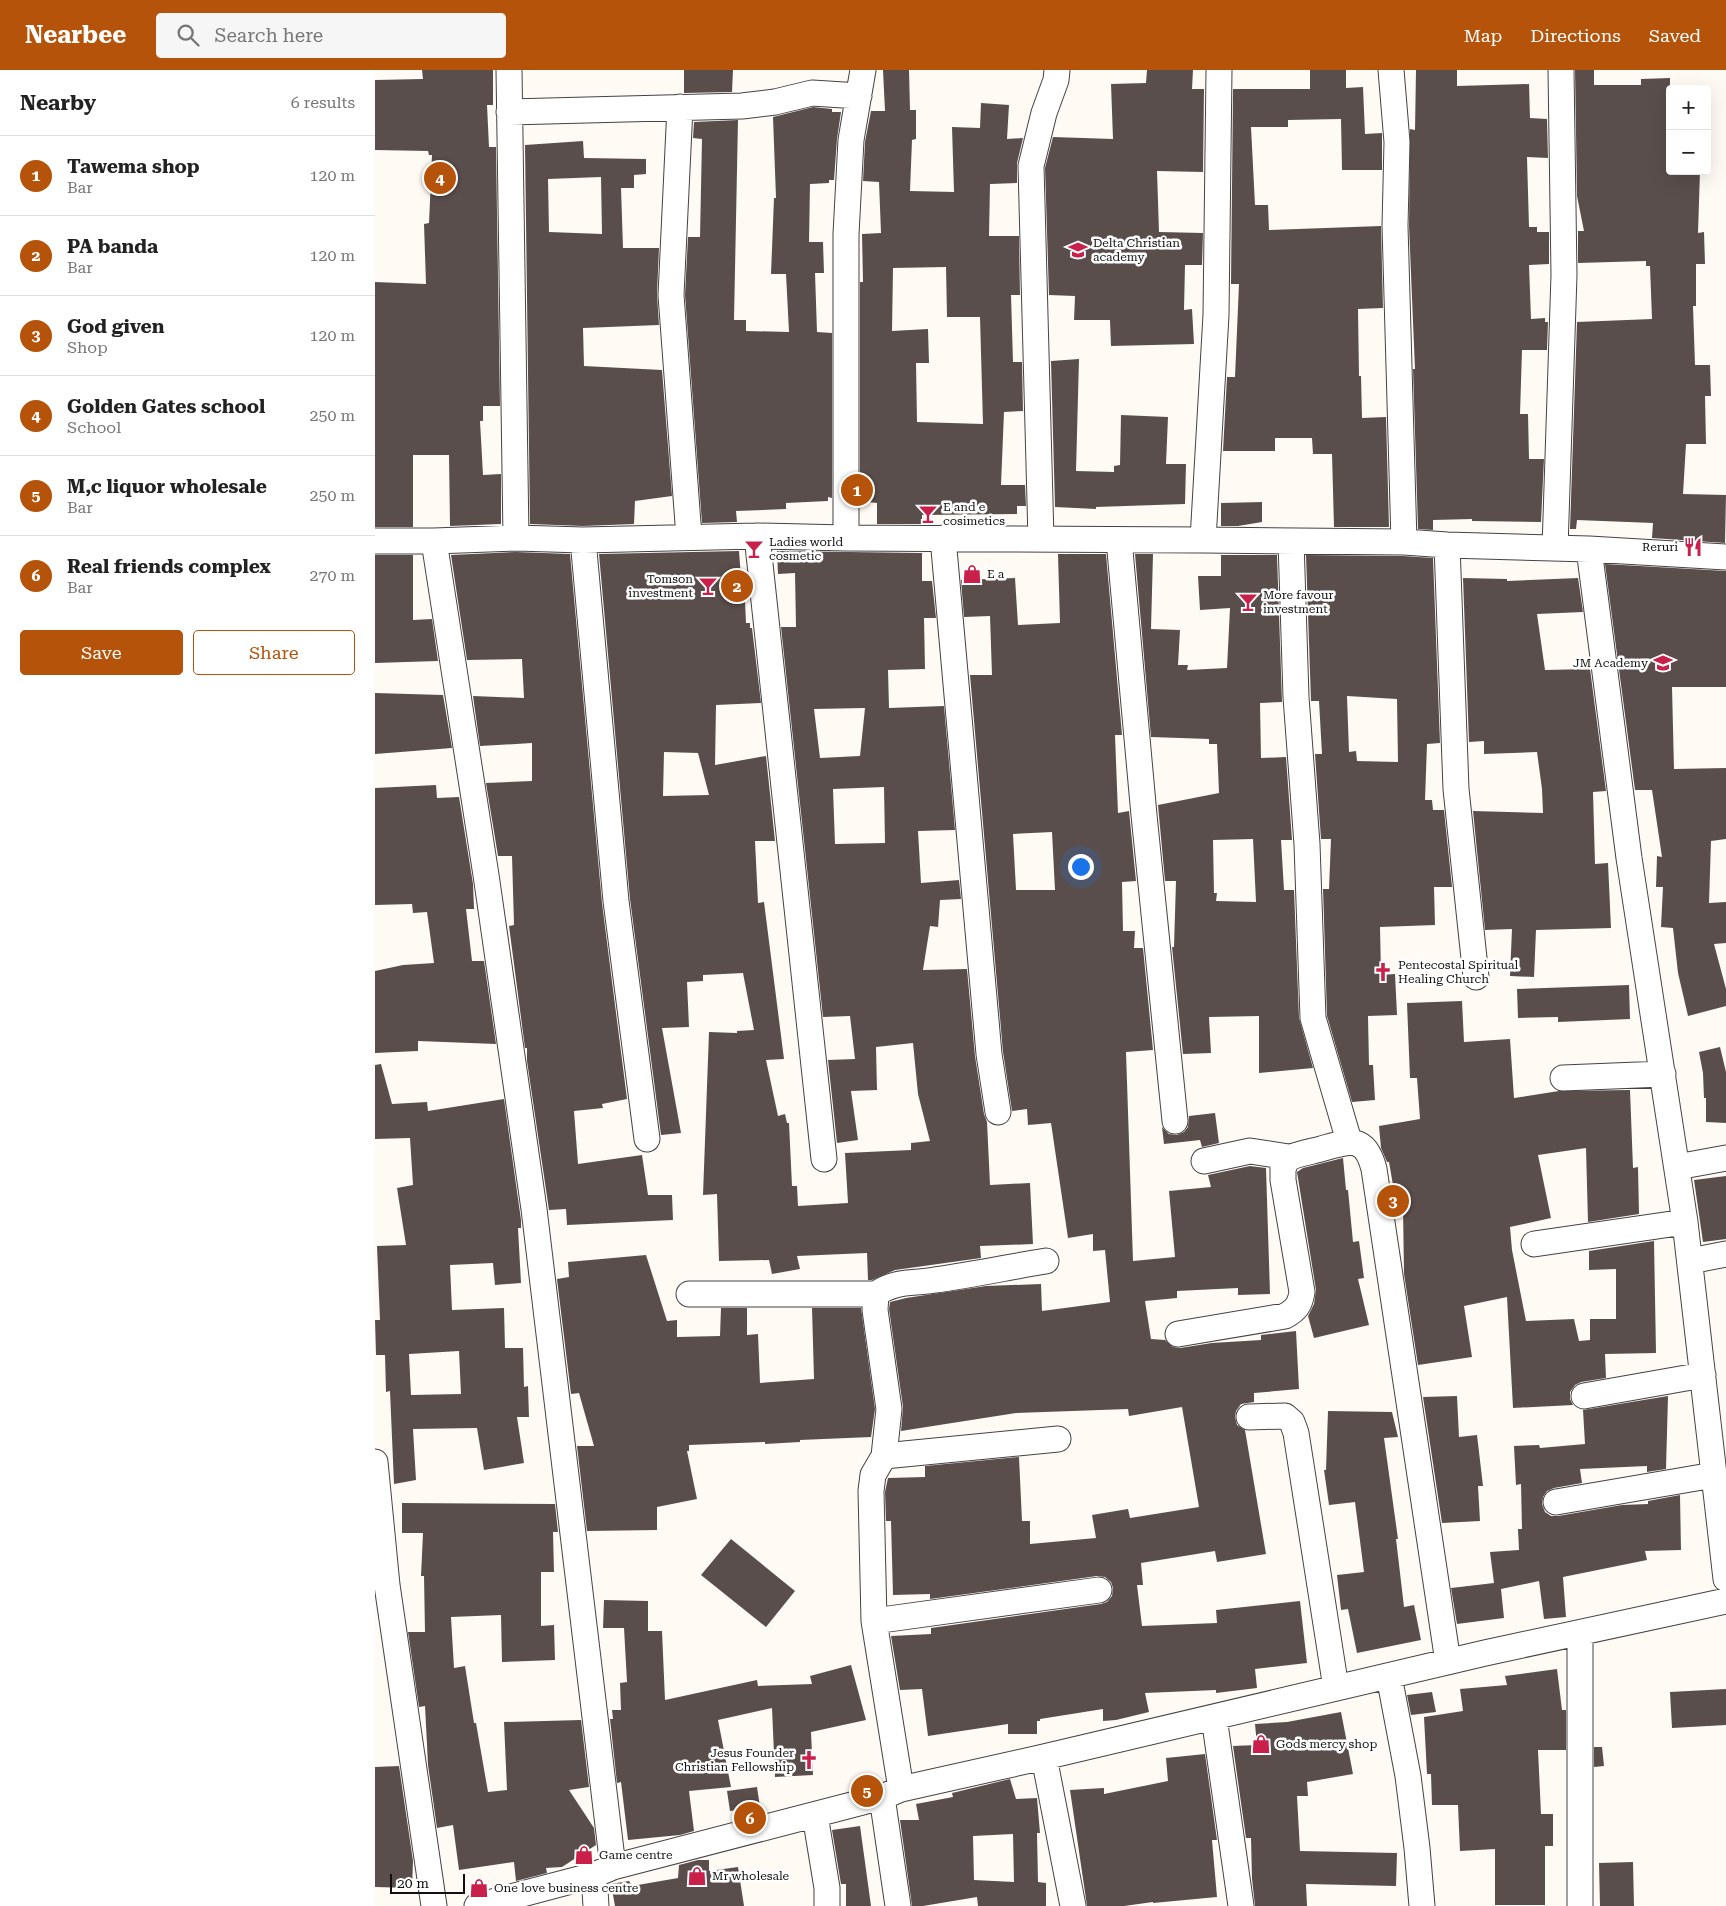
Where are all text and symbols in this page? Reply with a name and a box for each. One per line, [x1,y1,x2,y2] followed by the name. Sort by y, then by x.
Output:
[156,13,506,58] search box
[25,21,126,49] text: Nearbee
[174,21,202,49] icon: search
[214,24,323,47] text: Search here
[1464,25,1502,46] text: Map
[1530,25,1621,46] text: Directions
[1649,25,1701,46] text: Saved
[1666,85,1711,175] map controls
[1666,85,1711,130] button: +
[20,91,96,115] text: Nearby
[291,93,355,112] text: 6 results
[1666,130,1711,175] button: −
[67,155,200,178] text: Tawema shop
[424,159,456,197] pin: 4
[32,166,40,185] text: 1
[309,166,355,185] text: 120 m
[67,178,93,197] text: Bar
[67,235,158,258] text: PA banda
[1093,236,1180,264] place label: Delta Christian academy
[1067,239,1089,261] school or university icon: Delta Christian academy
[32,246,40,265] text: 2
[309,246,355,265] text: 120 m
[67,258,93,277] text: Bar
[67,315,164,338] text: God given
[32,326,40,345] text: 3
[309,326,355,345] text: 120 m
[67,338,108,357] text: Shop
[67,395,265,418] text: Golden Gates school
[32,406,40,425] text: 4
[309,406,355,425] text: 250 m
[67,418,121,437] text: School
[841,471,873,509] pin: 1
[67,475,267,498] text: M,c liquor wholesale
[32,486,40,505] text: 5
[309,486,355,505] text: 250 m
[67,498,93,517] text: Bar
[943,500,1005,528] place label: E and e cosimetics
[917,503,939,525] bar icon: E and e cosimetics
[769,535,843,563] place label: Ladies world cosmetic
[1682,536,1704,558] restaurant icon: Reruri
[743,538,765,560] bar icon: Ladies world cosmetic
[1642,540,1678,554] place label: Reruri
[67,555,271,578] text: Real friends complex
[961,563,983,585] shop icon: E a
[32,566,40,585] text: 6
[309,566,355,585] text: 270 m
[721,567,753,605] pin: 2
[987,567,1005,581] place label: E a
[628,572,694,600] place label: Tomson investment
[697,575,719,597] bar icon: Tomson investment
[67,578,93,597] text: Bar
[1263,588,1333,616] place label: More favour investment
[1237,591,1259,613] bar icon: More favour investment
[20,630,183,675] button: Save
[193,630,355,675] button: Share
[1652,652,1674,674] school or university icon: JM Academy
[1573,656,1649,670] place label: JM Academy
[1068,854,1094,880] your location
[1398,958,1519,986] place label: Pentecostal Spiritual Healing Church
[1372,961,1394,983] church icon: Pentecostal Spiritual Healing Church
[1377,1182,1409,1220] pin: 3
[1250,1733,1272,1755] shop icon: Gods mercy shop
[1276,1737,1377,1751] place label: Gods mercy shop
[675,1746,794,1774] place label: Jesus Founder Christian Fellowship
[798,1749,820,1771] church icon: Jesus Founder Christian Fellowship
[851,1772,883,1810] pin: 5
[734,1799,766,1837] pin: 6
[573,1844,595,1866] shop icon: Game centre
[599,1848,673,1862] place label: Game centre
[686,1865,708,1887] shop icon: Mr wholesale
[712,1869,790,1883] place label: Mr wholesale
[390,1871,465,1894] scale bar
[397,1875,429,1891] text: 20 m
[468,1877,490,1899] shop icon: One love business centre
[494,1881,639,1895] place label: One love business centre

